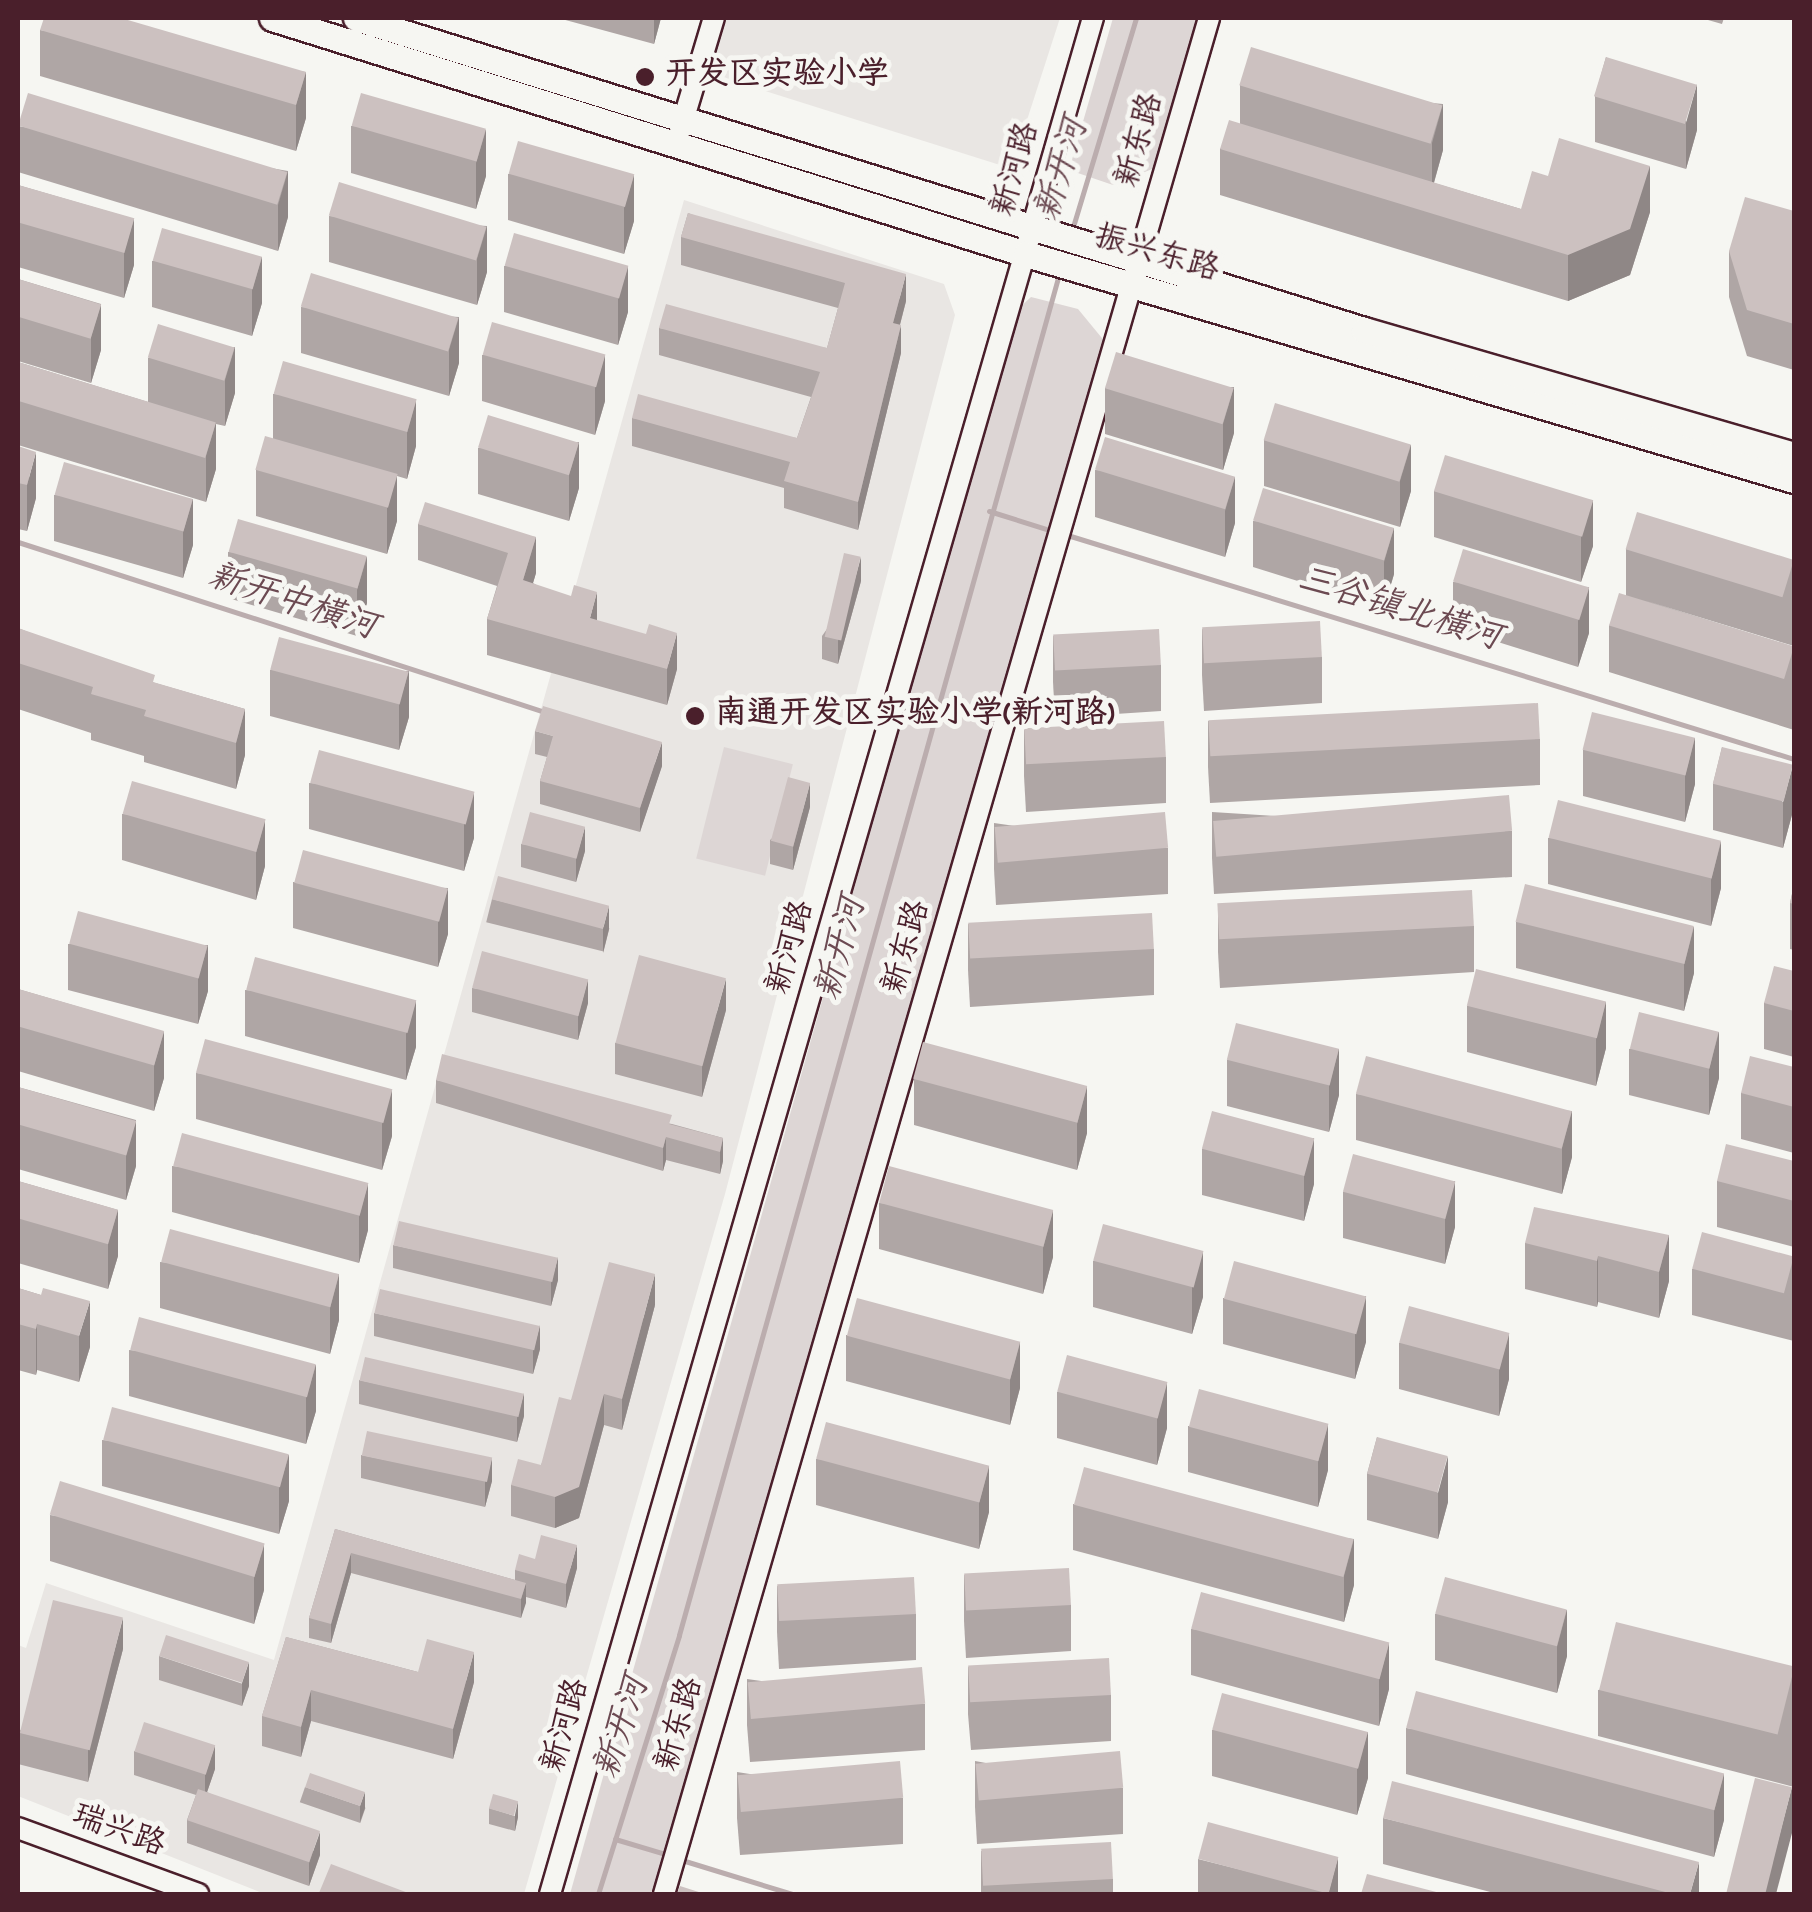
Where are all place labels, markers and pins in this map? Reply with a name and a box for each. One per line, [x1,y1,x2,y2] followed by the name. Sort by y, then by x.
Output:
[665,58,889,96] place label: 开发区实验小学
[634,66,656,88] marker: 开发区实验小学
[715,697,1115,735] place label: 南通开发区实验小学(新河路)
[684,705,706,727] marker: 南通开发区实验小学(新河路)

